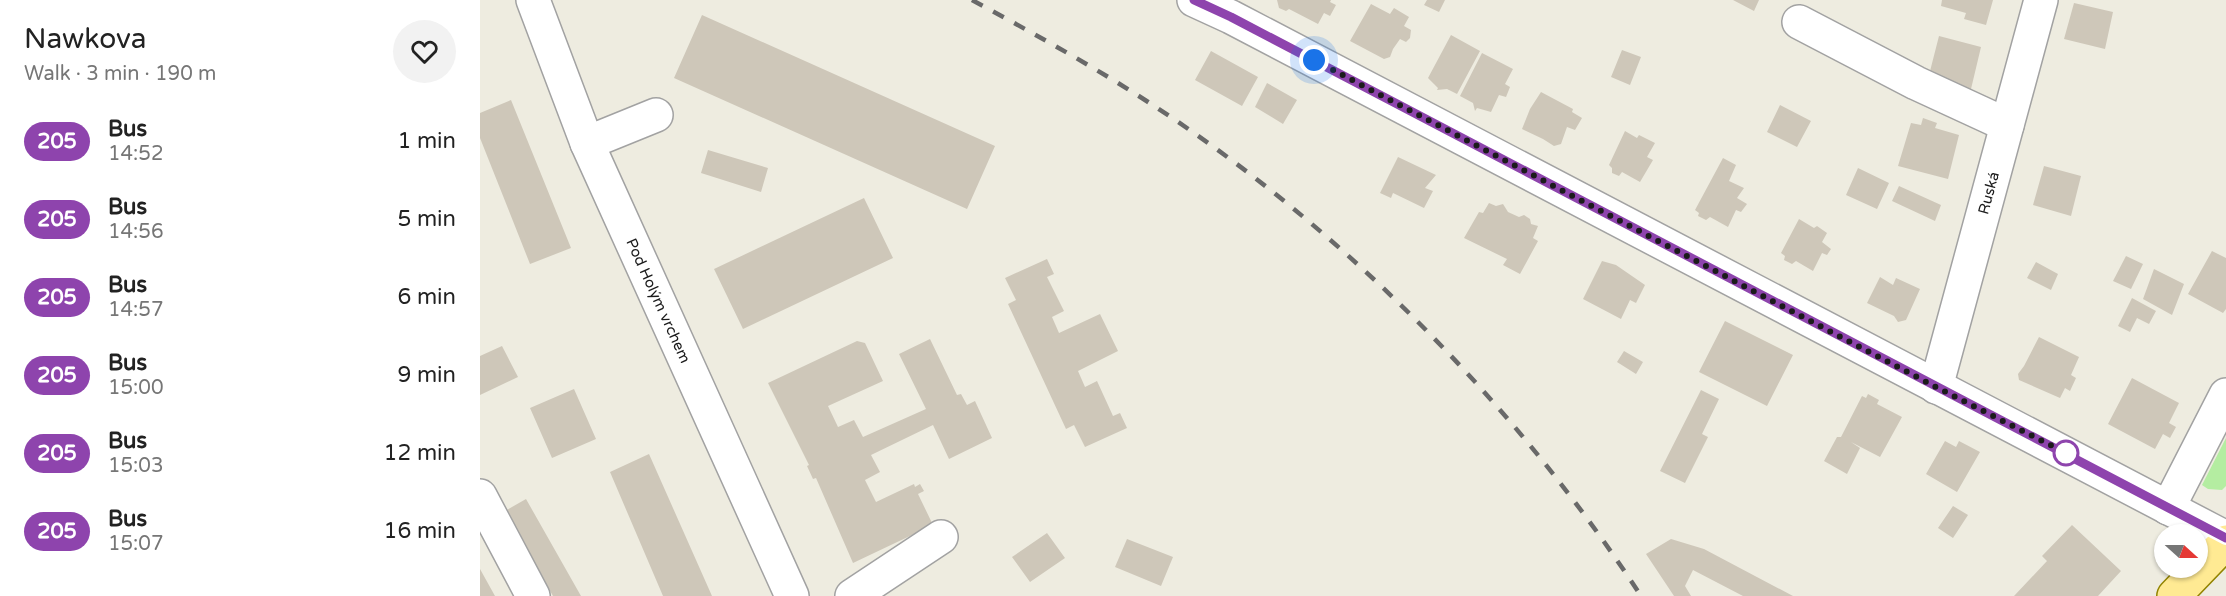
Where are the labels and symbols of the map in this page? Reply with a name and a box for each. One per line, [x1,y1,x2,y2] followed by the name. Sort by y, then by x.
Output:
[1299,45,1329,75] your location
[1974,170,2003,216] street label: Ruská
[622,236,694,366] street label: Pod Holým vrchem
[2053,440,2079,466] unlabelled marker
[2154,524,2208,578] north arrow

